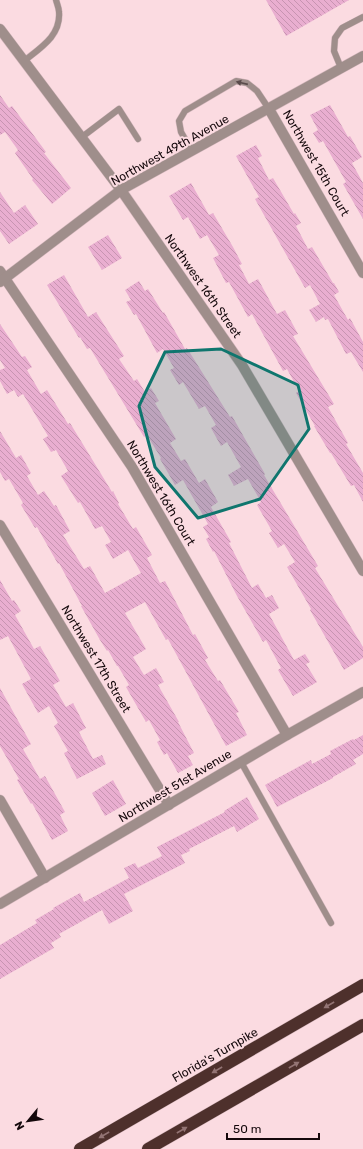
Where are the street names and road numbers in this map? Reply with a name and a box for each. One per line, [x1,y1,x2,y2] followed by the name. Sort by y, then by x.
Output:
[280,107,352,219] street label: Northwest 15th Court
[109,112,232,188] street label: Northwest 49th Avenue
[162,231,244,341] street label: Northwest 16th Street
[124,438,198,548] street label: Northwest 16th Court
[58,603,134,715] street label: Northwest 17th Street
[116,747,234,825] street label: Northwest 51st Avenue
[170,1025,261,1085] street label: Florida's Turnpike

